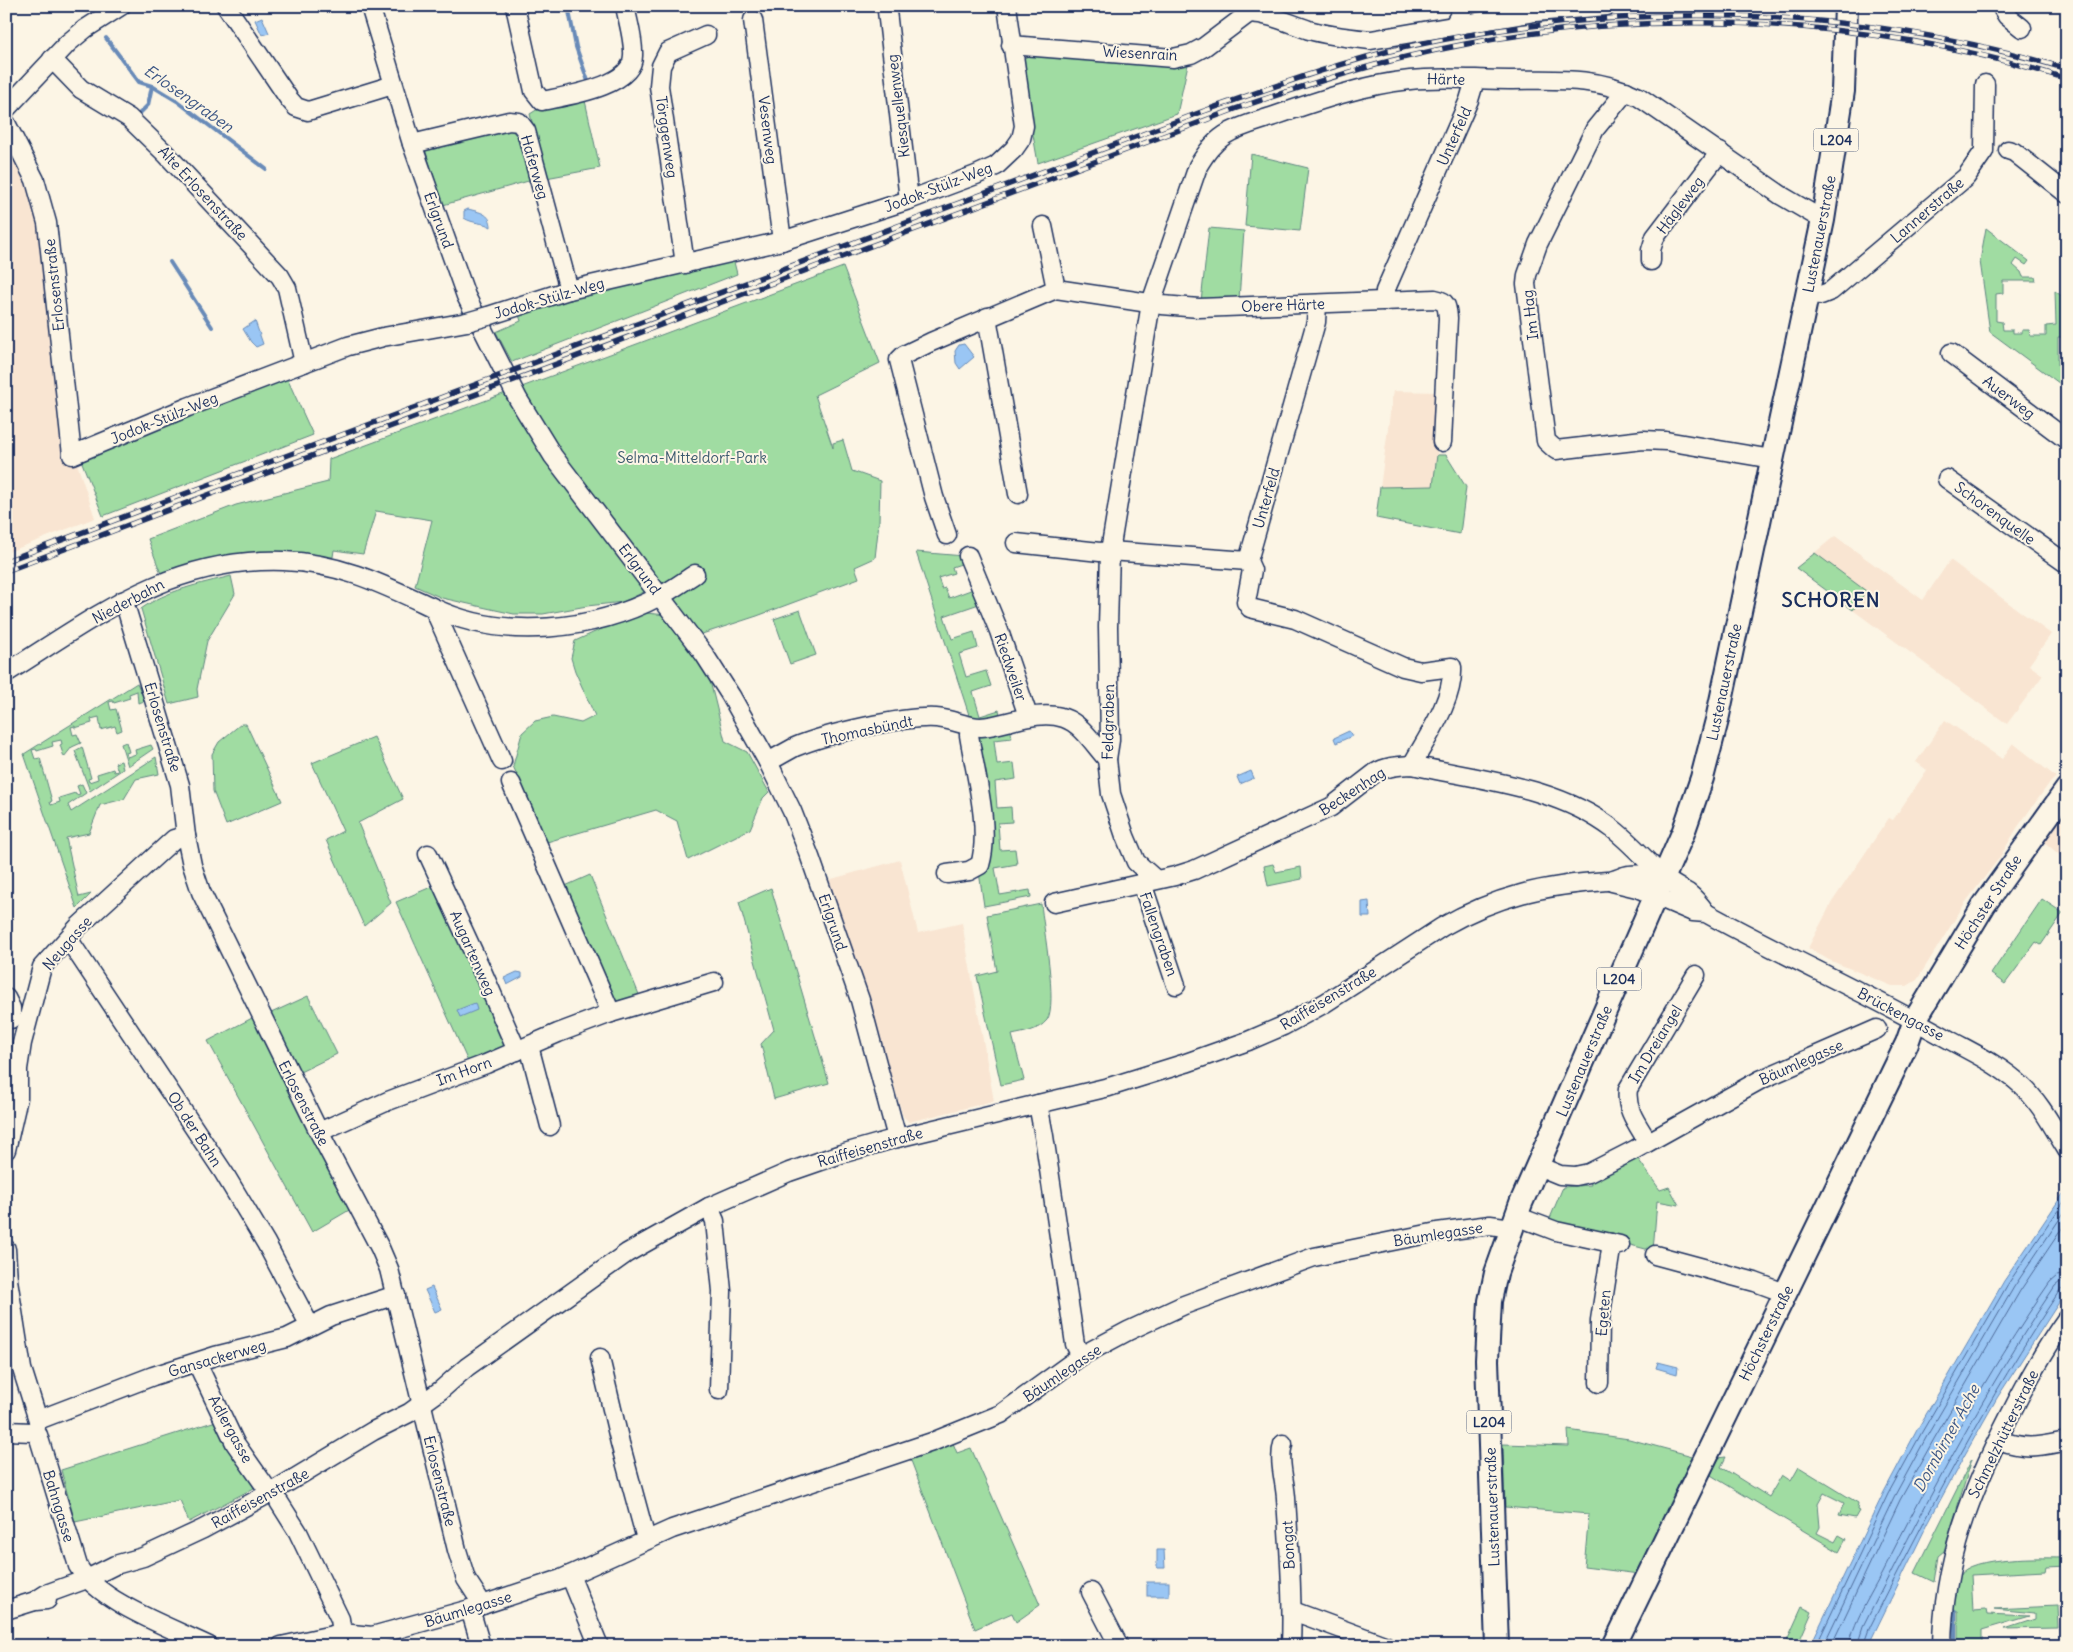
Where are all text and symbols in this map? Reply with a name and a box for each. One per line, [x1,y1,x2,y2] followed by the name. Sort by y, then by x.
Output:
[1102,42,1178,64] street label: Wiesenrain
[882,53,914,159] street label: Kiesquellenweg
[140,60,238,137] water label: Erlosengraben
[1427,69,1465,89] street label: Härte
[652,95,682,179] street label: Törggenweg
[754,95,782,165] street label: Vesenweg
[1433,103,1475,168] street label: Unterfeld
[1814,128,1858,152] road number: L204
[517,133,553,201] street label: Haferweg
[154,142,252,244] street label: Alte Erlosenstraße
[881,158,995,216] street label: Jodok-Stülz-Weg
[1652,172,1708,238] street label: Hägleweg
[1886,173,1968,247] street label: Lannerstraße
[1798,174,1840,294] street label: Lustenauerstraße
[420,189,458,251] street label: Erlgrund
[40,238,68,332] street label: Erlosenstraße
[492,273,606,323] street label: Jodok-Stülz-Weg
[1517,289,1543,341] street label: Im Hag
[1241,294,1325,316] street label: Obere Härte
[1979,371,2039,423] street label: Auerweg
[108,388,220,448] street label: Jodok-Stülz-Weg
[617,448,767,467] park label: Selma-Mitteldorf-Park
[1248,465,1284,531] street label: Unterfeld
[1951,477,2039,549] street label: Schorenquelle
[615,540,665,598] street label: Erlgrund
[89,574,168,628] street label: Niederbahn
[1781,587,1881,612] district label: SCHOREN
[1702,622,1746,742] street label: Lustenauerstraße
[991,631,1031,703] street label: Riedweiler
[140,680,186,774] street label: Erlosenstraße
[1098,684,1118,760] street label: Feldgraben
[820,711,914,749] street label: Thomasbündt
[1315,763,1389,819] street label: Beckenhag
[1950,851,2026,953] street label: Höchster Straße
[1136,889,1182,979] street label: Fallengraben
[814,891,852,953] street label: Erlgrund
[446,907,500,999] street label: Augartenweg
[38,912,96,974] street label: Neugasse
[1277,962,1379,1034] street label: Raiffeisenstraße
[1596,968,1642,991] road number: L204
[1854,983,1948,1045] street label: Brückengasse
[1624,1001,1686,1087] street label: Im Dreiangel
[1552,1002,1616,1120] street label: Lustenauerstraße
[1756,1035,1846,1089] street label: Bäumlegasse
[434,1052,494,1090] street label: Im Horn
[274,1057,334,1149] street label: Erlosenstraße
[164,1088,226,1170] street label: Ob der Bahn
[815,1123,925,1171] street label: Raiffeisenstraße
[1392,1218,1484,1250] street label: Bäumlegasse
[1735,1282,1797,1384] street label: Höchsterstraße
[1592,1289,1615,1337] street label: Egeten
[166,1335,268,1381] street label: Gansackerweg
[1019,1340,1105,1406] street label: Bäumlegasse
[1964,1367,2042,1501] street label: Schmelzhütterstraße
[1908,1380,1984,1495] water label: Dornbirner Ache
[205,1392,257,1466] street label: Adlergasse
[1466,1410,1512,1434] road number: L204
[420,1434,460,1528] street label: Erlosenstraße
[1480,1447,1504,1567] street label: Lustenauerstraße
[208,1463,312,1533] street label: Raiffeisenstraße
[39,1468,79,1544] street label: Bahngasse
[1277,1520,1299,1570] street label: Bongat
[422,1587,514,1631] street label: Bäumlegasse

